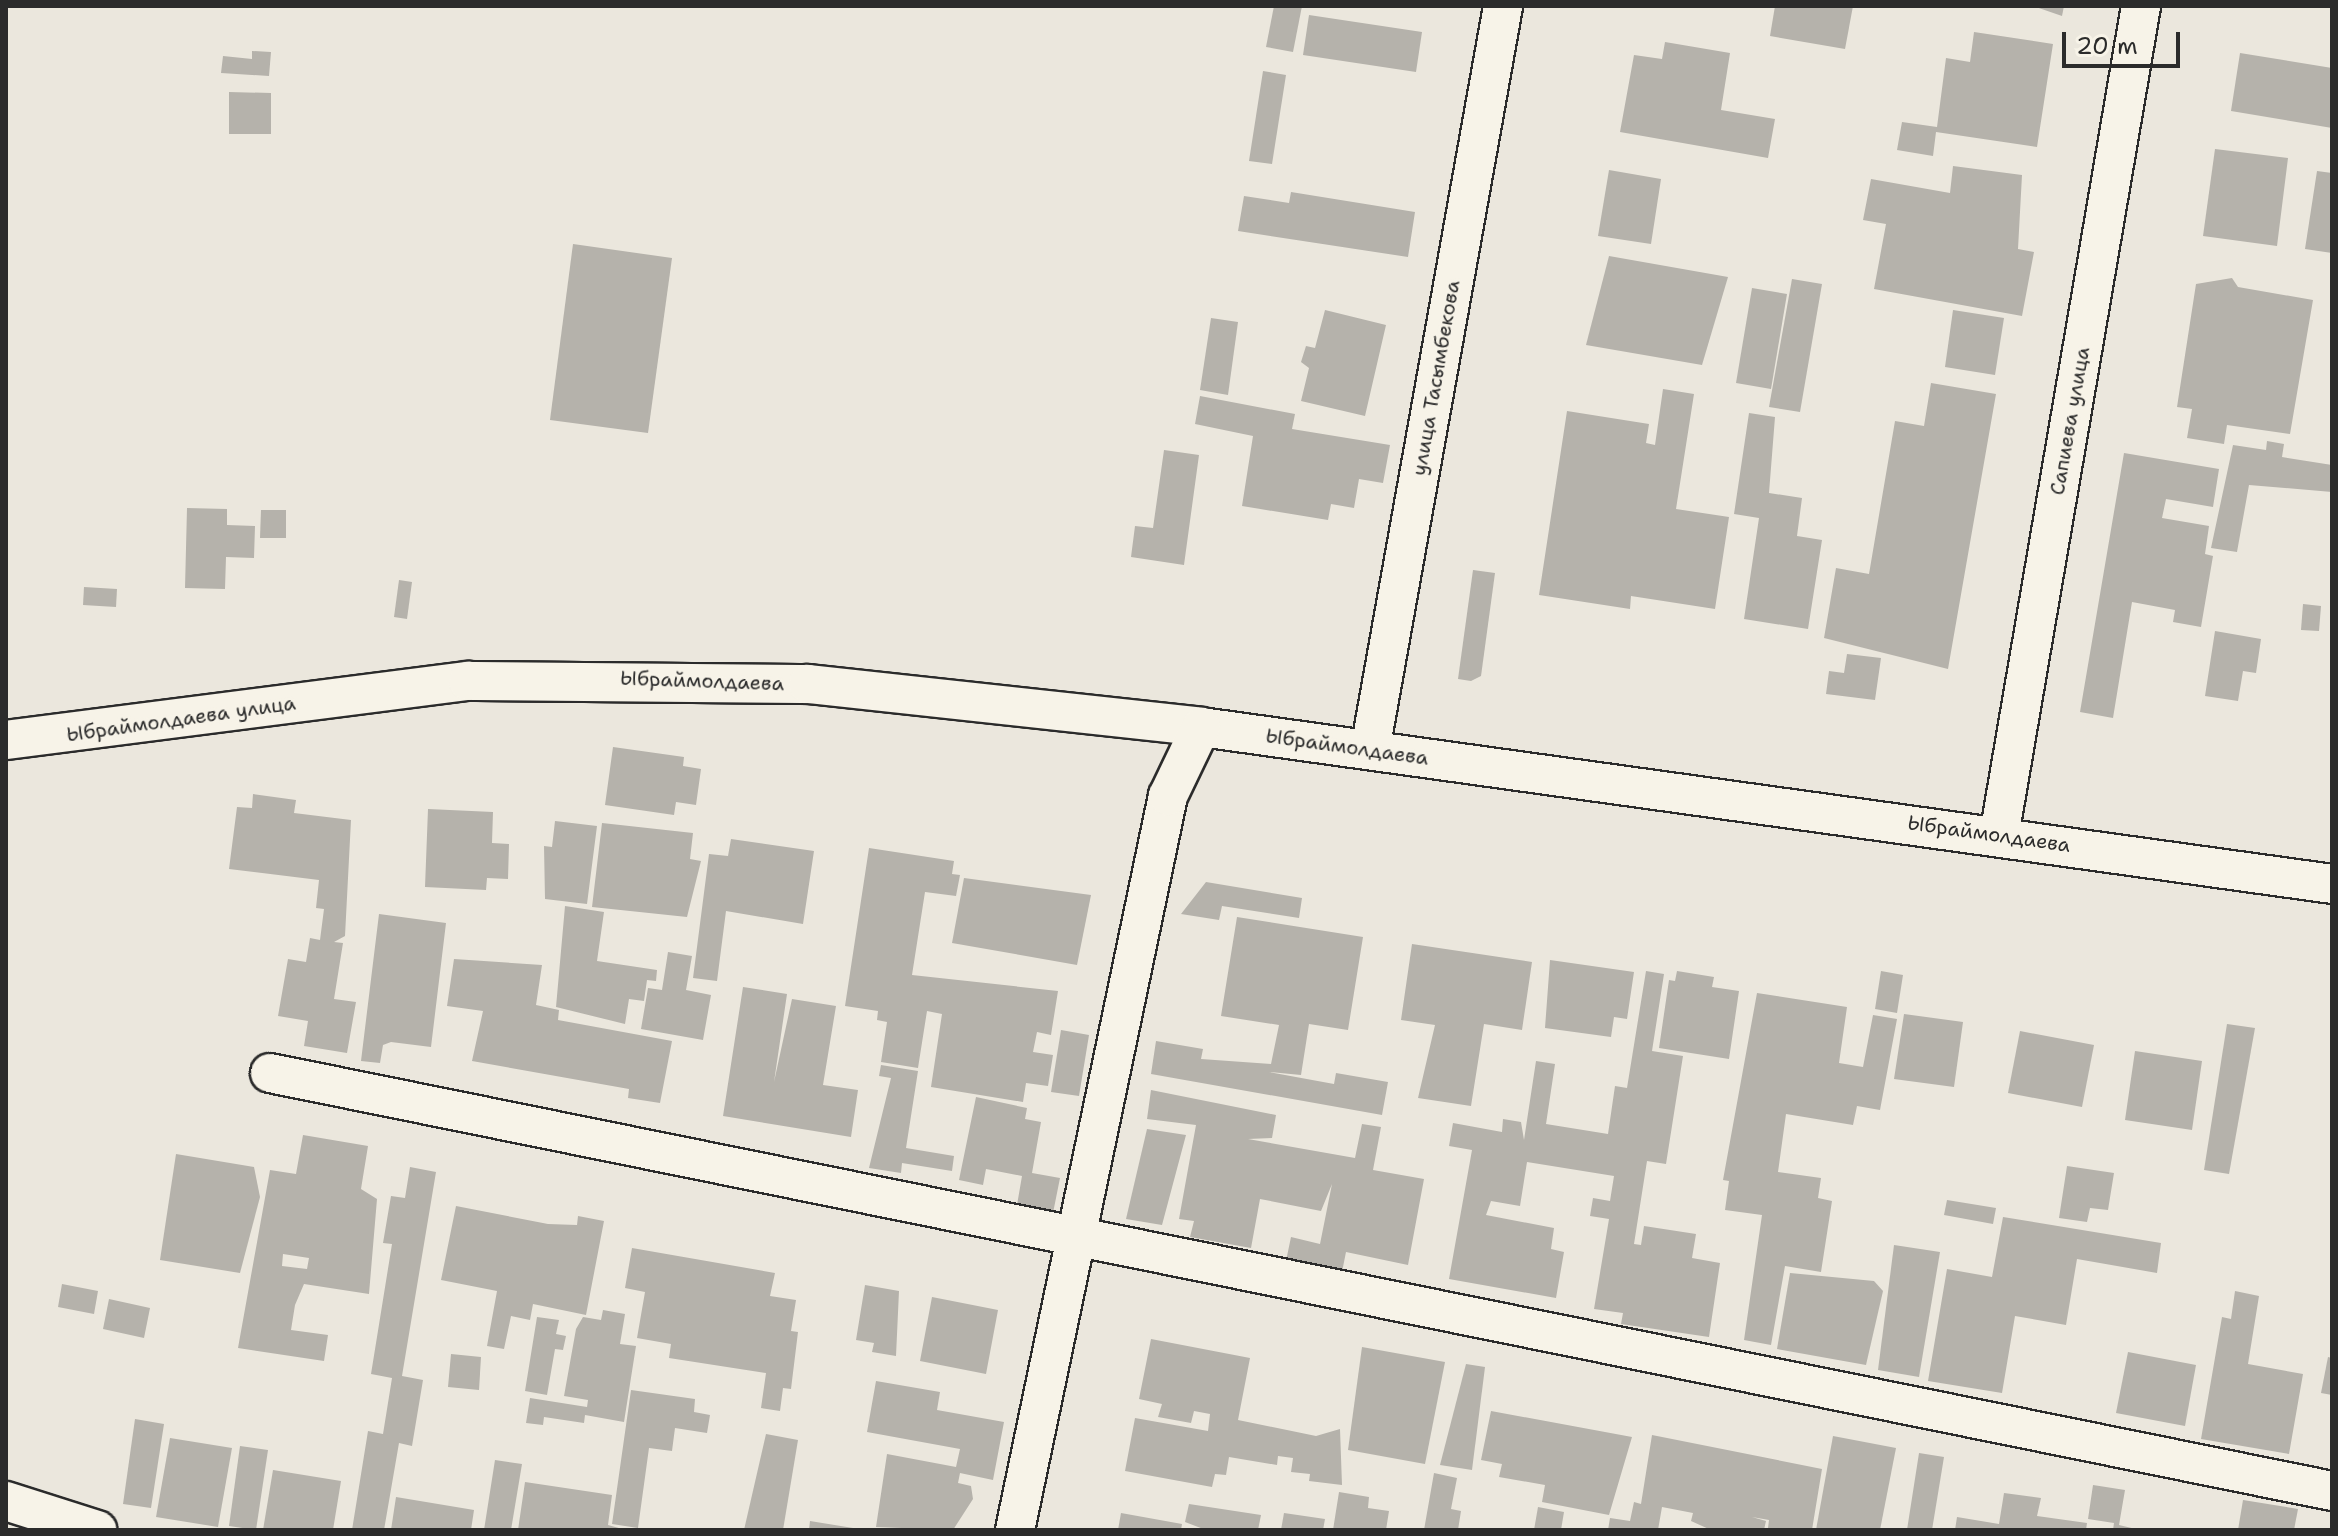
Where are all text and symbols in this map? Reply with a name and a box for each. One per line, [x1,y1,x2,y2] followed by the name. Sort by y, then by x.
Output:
[2066,16,2184,66] scale bar
[2076,30,2138,62] text: 20 m
[1407,278,1465,478] street label: улица Тасымбекова
[2045,345,2095,497] street label: Сапиева улица
[620,666,784,696] street label: Ыбраймолдаева
[65,691,297,747] street label: Ыбраймолдаева улица
[1264,724,1430,770] street label: Ыбраймолдаева
[1906,811,2072,857] street label: Ыбраймолдаева

